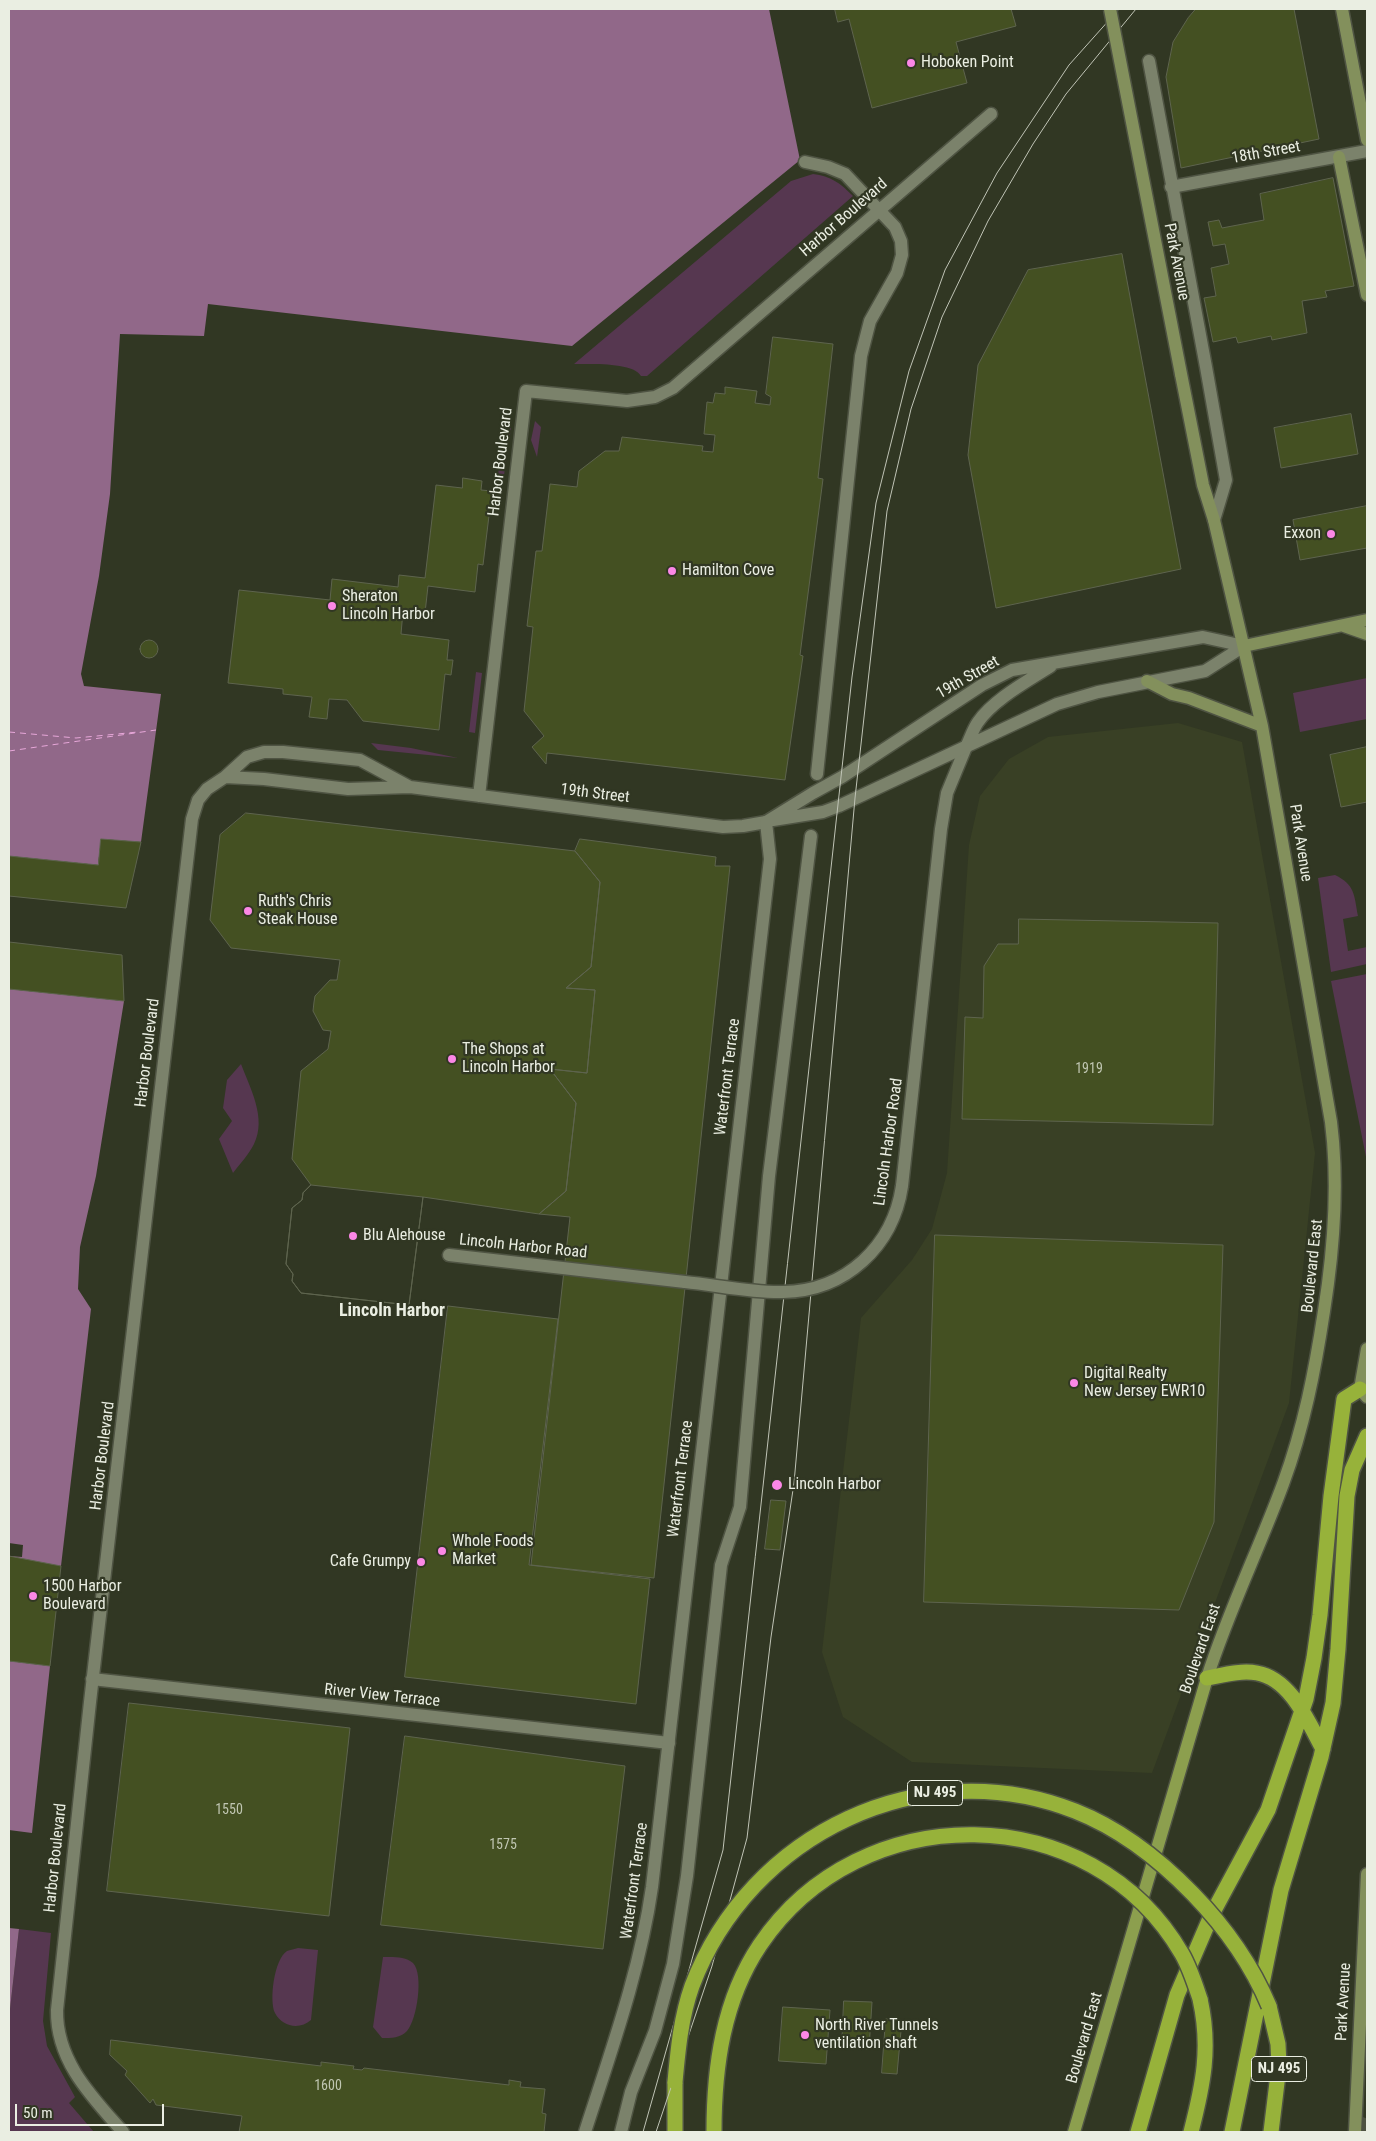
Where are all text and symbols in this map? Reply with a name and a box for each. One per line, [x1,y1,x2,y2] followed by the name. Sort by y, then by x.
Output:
[921,53,1014,73] place label: Hoboken Point
[905,57,917,69] marker: Hoboken Point
[1230,138,1302,168] street label: 18th Street
[796,175,892,261] street label: Harbor Boulevard
[1159,222,1193,302] street label: Park Avenue
[485,406,517,518] street label: Harbor Boulevard
[1283,524,1321,544] place label: Exxon
[1325,528,1337,540] marker: Exxon
[682,561,774,581] place label: Hamilton Cove
[666,565,678,577] marker: Hamilton Cove
[342,587,435,625] place label: Sheraton Lincoln Harbor
[326,600,338,612] marker: Sheraton Lincoln Harbor
[933,652,1003,704] street label: 19th Street
[559,780,631,808] street label: 19th Street
[1284,803,1316,883] street label: Park Avenue
[258,892,338,930] place label: Ruth's Chris Steak House
[242,905,254,917] marker: Ruth's Chris Steak House
[132,997,164,1109] street label: Harbor Boulevard
[711,1017,745,1137] street label: Waterfront Terrace
[462,1040,555,1078] place label: The Shops at Lincoln Harbor
[446,1053,458,1065] marker: The Shops at Lincoln Harbor
[1075,1061,1103,1077] house number: 1919
[871,1077,907,1207] street label: Lincoln Harbor Road
[1299,1218,1327,1314] street label: Boulevard East
[363,1226,446,1246] place label: Blu Alehouse
[347,1230,359,1242] marker: Blu Alehouse
[458,1231,588,1263] street label: Lincoln Harbor Road
[339,1300,445,1322] district label: Lincoln Harbor
[1084,1364,1205,1402] place label: Digital Realty New Jersey EWR10
[1068,1377,1080,1389] marker: Digital Realty New Jersey EWR10
[87,1400,119,1512] street label: Harbor Boulevard
[664,1419,698,1539] street label: Waterfront Terrace
[788,1475,881,1495] place label: Lincoln Harbor
[770,1478,784,1492] marker: Lincoln Harbor
[452,1532,534,1570] place label: Whole Foods Market
[436,1545,448,1557] marker: Whole Foods Market
[330,1552,411,1572] place label: Cafe Grumpy
[415,1556,427,1568] marker: Cafe Grumpy
[43,1577,122,1615] place label: 1500 Harbor Boulevard
[27,1590,39,1602] marker: 1500 Harbor Boulevard
[1177,1601,1225,1697] street label: Boulevard East
[323,1680,441,1712] street label: River View Terrace
[908,1780,962,1806] road number: NJ 495
[215,1802,243,1818] house number: 1550
[41,1803,71,1913] street label: Harbor Boulevard
[617,1821,653,1941] street label: Waterfront Terrace
[489,1837,517,1853] house number: 1575
[1332,1962,1356,2042] street label: Park Avenue
[1063,1990,1107,2086] street label: Boulevard East
[815,2016,939,2054] place label: North River Tunnels ventilation shaft
[799,2029,811,2041] marker: North River Tunnels ventilation shaft
[1252,2056,1306,2082] road number: NJ 495
[314,2078,342,2094] house number: 1600
[18,2094,166,2126] scale bar
[23,2104,53,2122] text: 50 m

